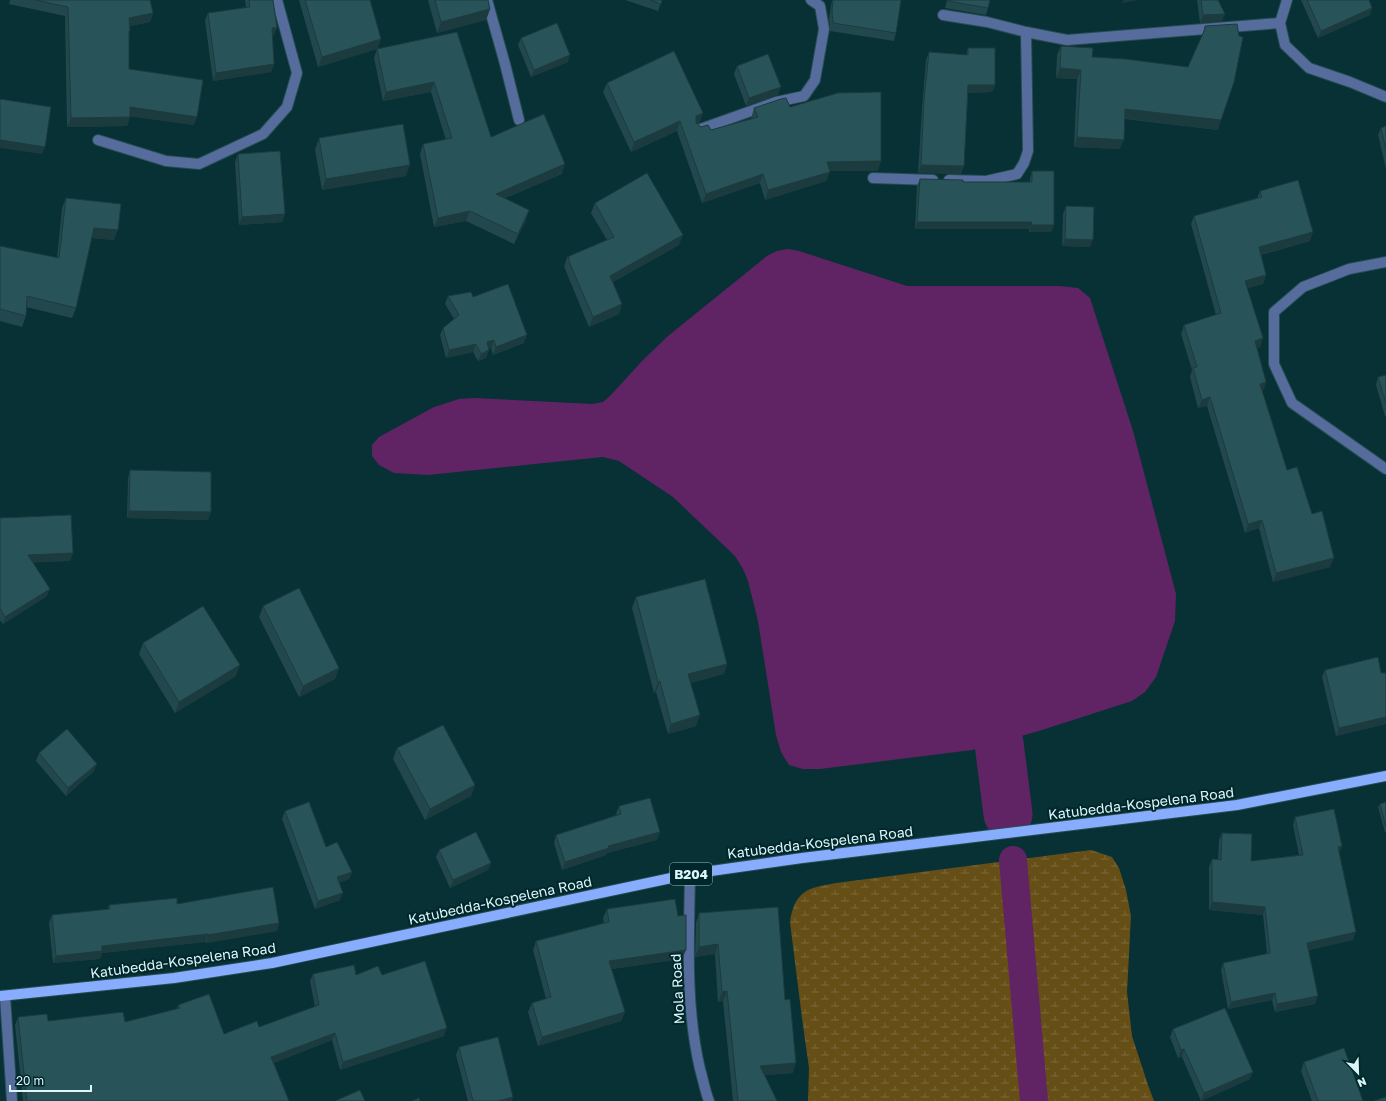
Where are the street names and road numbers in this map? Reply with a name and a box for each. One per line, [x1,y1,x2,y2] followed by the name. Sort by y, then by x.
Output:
[1047,783,1235,823] street label: Katubedda-Kospelena Road
[726,822,914,862] street label: Katubedda-Kospelena Road
[670,863,712,885] road number: B204
[407,872,593,928] street label: Katubedda-Kospelena Road
[89,939,277,981] street label: Katubedda-Kospelena Road
[667,953,687,1025] street label: Mola Road

